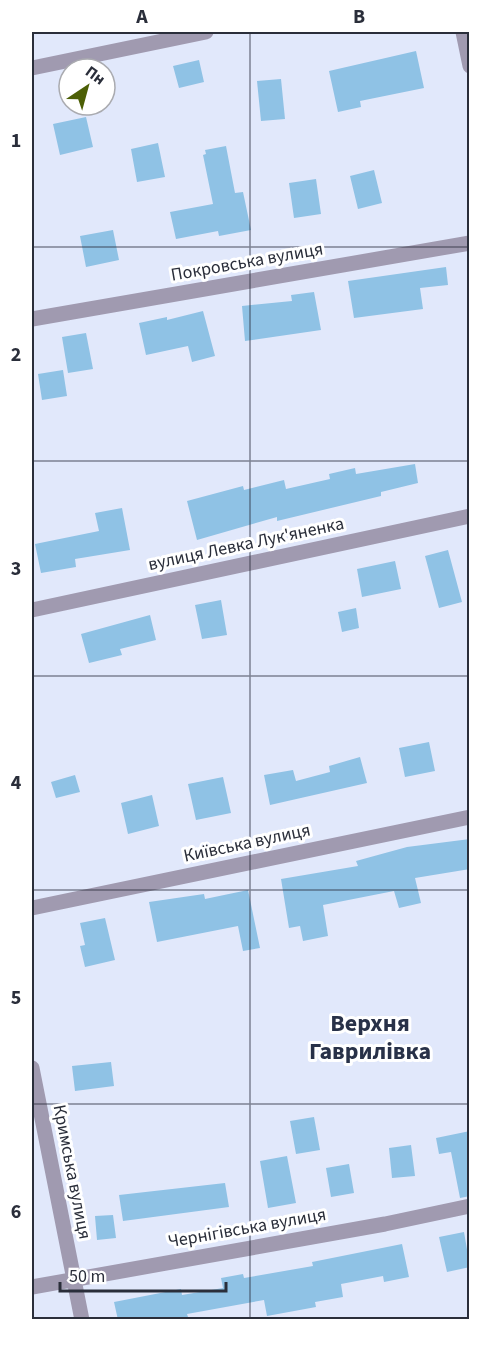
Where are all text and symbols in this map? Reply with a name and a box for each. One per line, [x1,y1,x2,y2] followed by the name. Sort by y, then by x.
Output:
[135,3,148,31] text: A
[353,3,365,31] text: B
[57,57,117,117] north arrow
[81,61,110,90] text: Пн
[11,127,21,155] text: 1
[169,236,325,288] street label: Покровська вулиця
[11,341,21,369] text: 2
[146,511,346,577] street label: вулиця Левка Лук'яненка
[11,555,21,583] text: 3
[11,769,22,797] text: 4
[181,817,313,869] street label: Київська вулиця
[11,984,21,1012] text: 5
[309,1006,431,1069] district label: Верхня Гаврилівка
[47,1102,97,1242] street label: Кримська вулиця
[11,1198,21,1226] text: 6
[166,1202,328,1254] street label: Чернігівська вулиця
[60,1255,226,1293] scale bar
[69,1264,105,1289] text: 50 m

